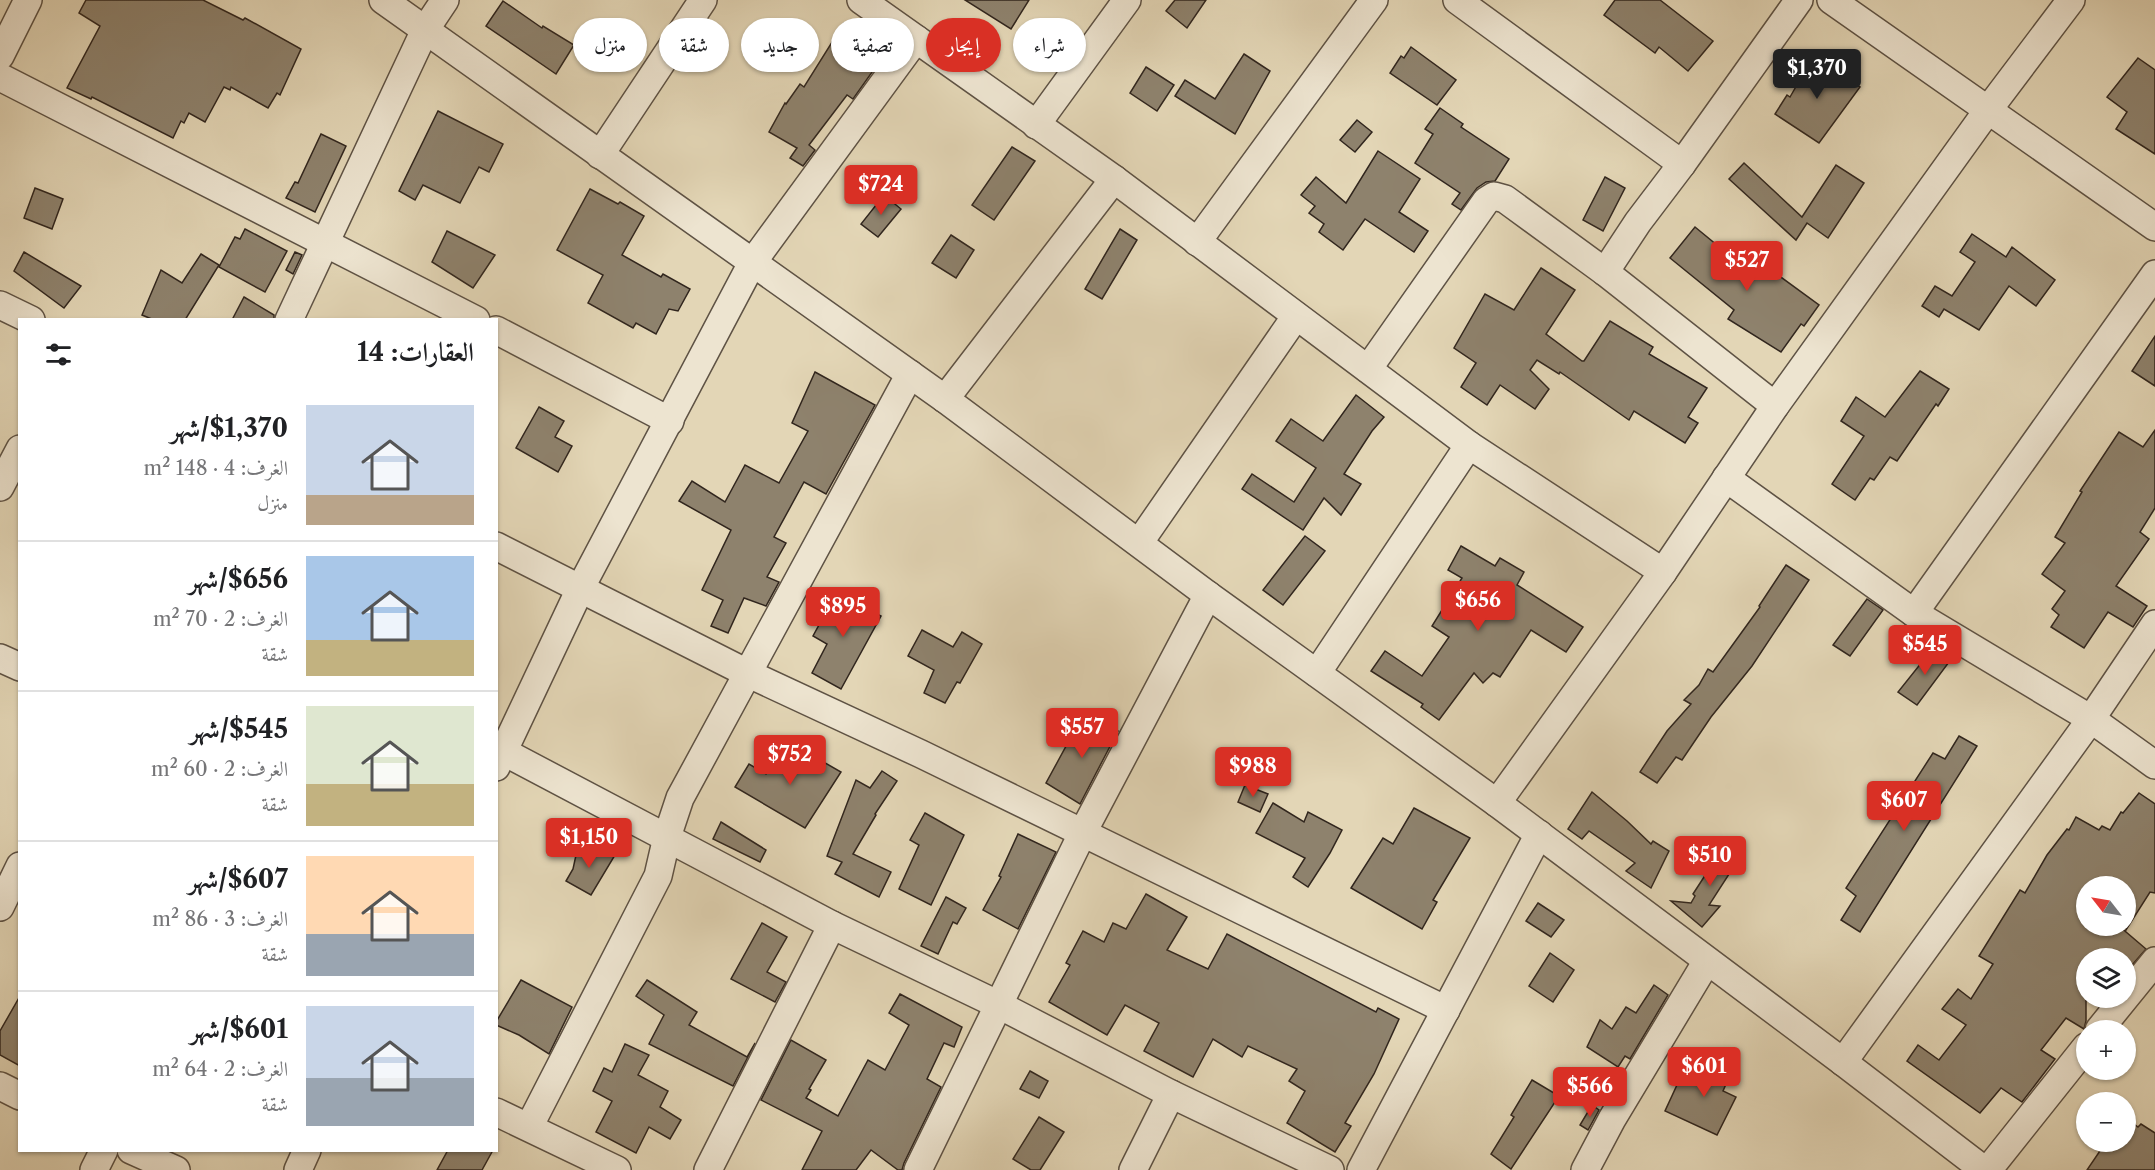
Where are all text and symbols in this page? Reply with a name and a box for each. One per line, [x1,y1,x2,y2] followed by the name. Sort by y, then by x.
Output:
[573,18,647,72] chip: منزل
[659,18,729,72] chip: شقة
[741,18,819,72] chip: جديد
[831,18,914,72] chip: تصفية
[926,18,1001,72] chip: إيجار
[1013,18,1086,72] chip: شراء
[1768,49,1866,100] pin: $1,370
[1787,56,1847,80] text: $1,370
[845,165,917,216] pin: $724
[858,172,904,196] text: $724
[1711,241,1783,292] pin: $527
[1725,248,1769,272] text: $527
[357,336,474,368] text: العقارات: 14
[42,338,75,371] icon: filters
[170,412,288,444] text: $1,370/شهر
[354,429,426,501] icon: home
[144,456,288,480] text: الغرف: 4 · 148 m²
[257,491,288,515] text: منزل
[188,563,288,595] text: $656/شهر
[354,580,426,652] icon: home
[1442,581,1514,632] pin: $656
[807,587,879,638] pin: $895
[1455,588,1501,612] text: $656
[820,594,866,618] text: $895
[153,607,288,631] text: الغرف: 2 · 70 m²
[1889,625,1961,676] pin: $545
[1902,632,1948,656] text: $545
[262,642,288,666] text: شقة
[1046,708,1118,759] pin: $557
[190,713,288,745] text: $545/شهر
[1060,715,1104,739] text: $557
[354,730,426,802] icon: home
[754,735,826,786] pin: $752
[768,742,812,766] text: $752
[1217,747,1289,798] pin: $988
[1229,754,1277,778] text: $988
[151,757,288,781] text: الغرف: 2 · 60 m²
[1868,781,1940,832] pin: $607
[1881,788,1927,812] text: $607
[262,792,288,816] text: شقة
[540,818,638,869] pin: $1,150
[560,825,618,849] text: $1,150
[1674,836,1746,887] pin: $510
[1688,843,1732,867] text: $510
[188,863,288,895] text: $607/شهر
[2076,876,2136,936] north arrow
[2076,876,2136,1152] map controls
[354,880,426,952] icon: home
[152,907,288,931] text: الغرف: 3 · 86 m²
[262,942,288,966] text: شقة
[2076,948,2136,1008] button: layers
[190,1013,288,1045] text: $601/شهر
[2076,1020,2136,1080] button: +
[354,1030,426,1102] icon: home
[1668,1047,1740,1098] pin: $601
[1682,1054,1726,1078] text: $601
[152,1057,288,1081] text: الغرف: 2 · 64 m²
[1554,1067,1626,1118] pin: $566
[1567,1074,1613,1098] text: $566
[262,1092,288,1116] text: شقة
[2076,1092,2136,1152] button: −

